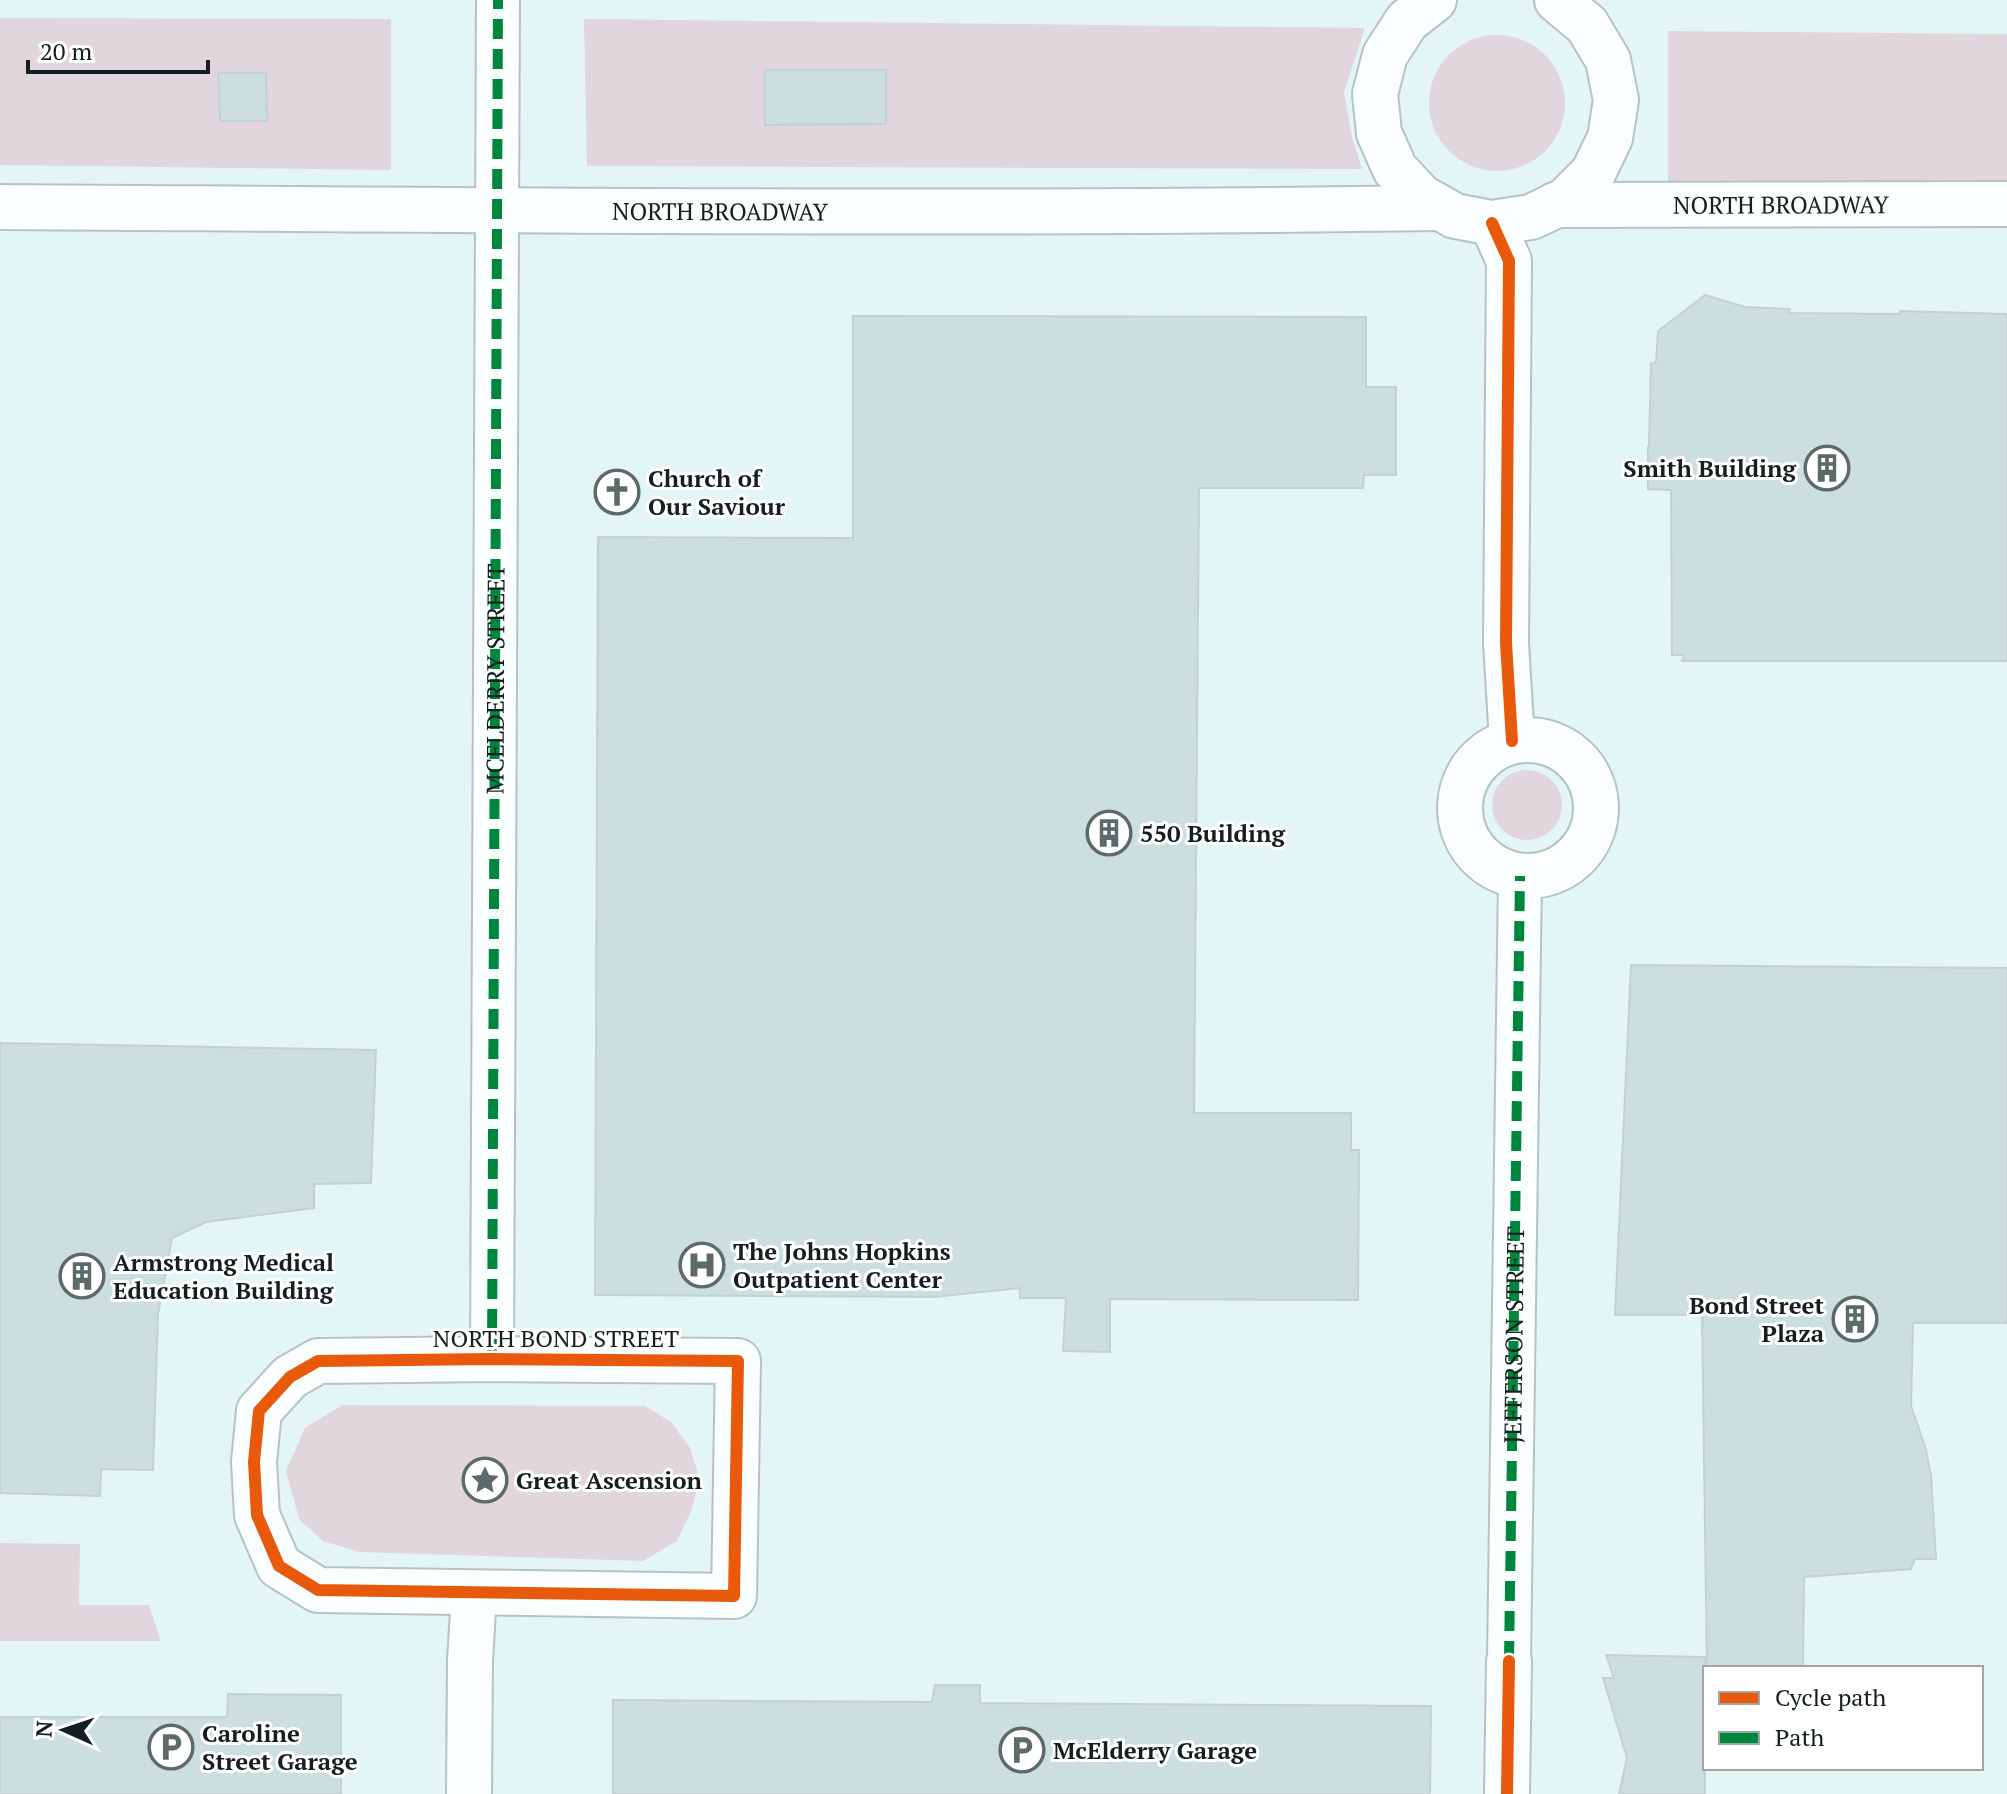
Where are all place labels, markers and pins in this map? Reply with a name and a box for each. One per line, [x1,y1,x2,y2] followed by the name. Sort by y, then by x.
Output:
[1803,444,1851,492] building icon: Smith Building
[1623,452,1796,484] place label: Smith Building
[648,462,786,522] place label: Church of Our Saviour
[593,468,641,516] church icon: Church of Our Saviour
[1085,809,1133,857] building icon: 550 Building
[1140,817,1285,849] place label: 550 Building
[733,1235,951,1295] place label: The Johns Hopkins Outpatient Center
[678,1241,726,1289] hospital icon: The Johns Hopkins Outpatient Center
[113,1246,334,1306] place label: Armstrong Medical Education Building
[58,1252,106,1300] building icon: Armstrong Medical Education Building
[1689,1289,1825,1349] place label: Bond Street Plaza
[1831,1295,1879,1343] building icon: Bond Street Plaza
[461,1456,509,1504] place icon: Great Ascension
[516,1464,702,1496] place label: Great Ascension
[202,1717,358,1777] place label: Caroline Street Garage
[147,1723,195,1771] parking icon: Caroline Street Garage
[998,1726,1046,1774] parking icon: McElderry Garage
[1053,1734,1257,1766] place label: McElderry Garage

